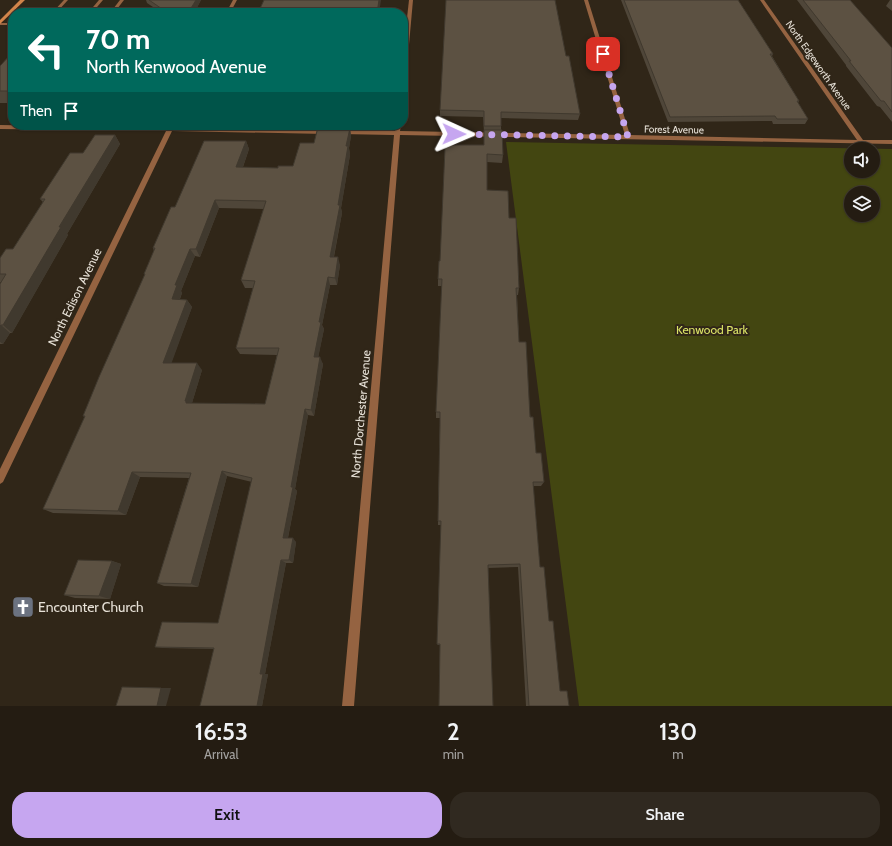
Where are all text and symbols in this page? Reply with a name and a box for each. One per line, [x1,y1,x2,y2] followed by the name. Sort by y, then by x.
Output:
[783,18,854,113] street label: North Edgeworth Avenue
[86,22,150,56] text: 70 m
[20,24,72,76] icon: left
[586,37,620,71] pin
[592,43,614,65] icon: arrive
[86,56,266,78] text: North Kenwood Avenue
[60,100,82,122] icon: arrive
[20,102,52,120] text: Then
[433,113,475,155] position arrow
[644,122,704,137] street label: Forest Avenue
[844,142,880,222] map controls
[844,142,880,178] button: sound
[844,186,880,222] button: layers
[44,246,105,348] street label: North Edison Avenue
[676,322,749,337] park label: Kenwood Park
[347,349,374,479] street label: North Dorchester Avenue
[10,594,36,620] church icon: Encounter Church
[38,598,144,616] place label: Encounter Church
[195,717,248,746] text: 16:53
[447,717,460,746] text: 2
[659,717,697,746] text: 130
[204,746,239,762] text: Arrival
[443,746,464,762] text: min
[672,746,684,762] text: m
[12,792,442,838] button: Exit
[450,792,880,838] button: Share

